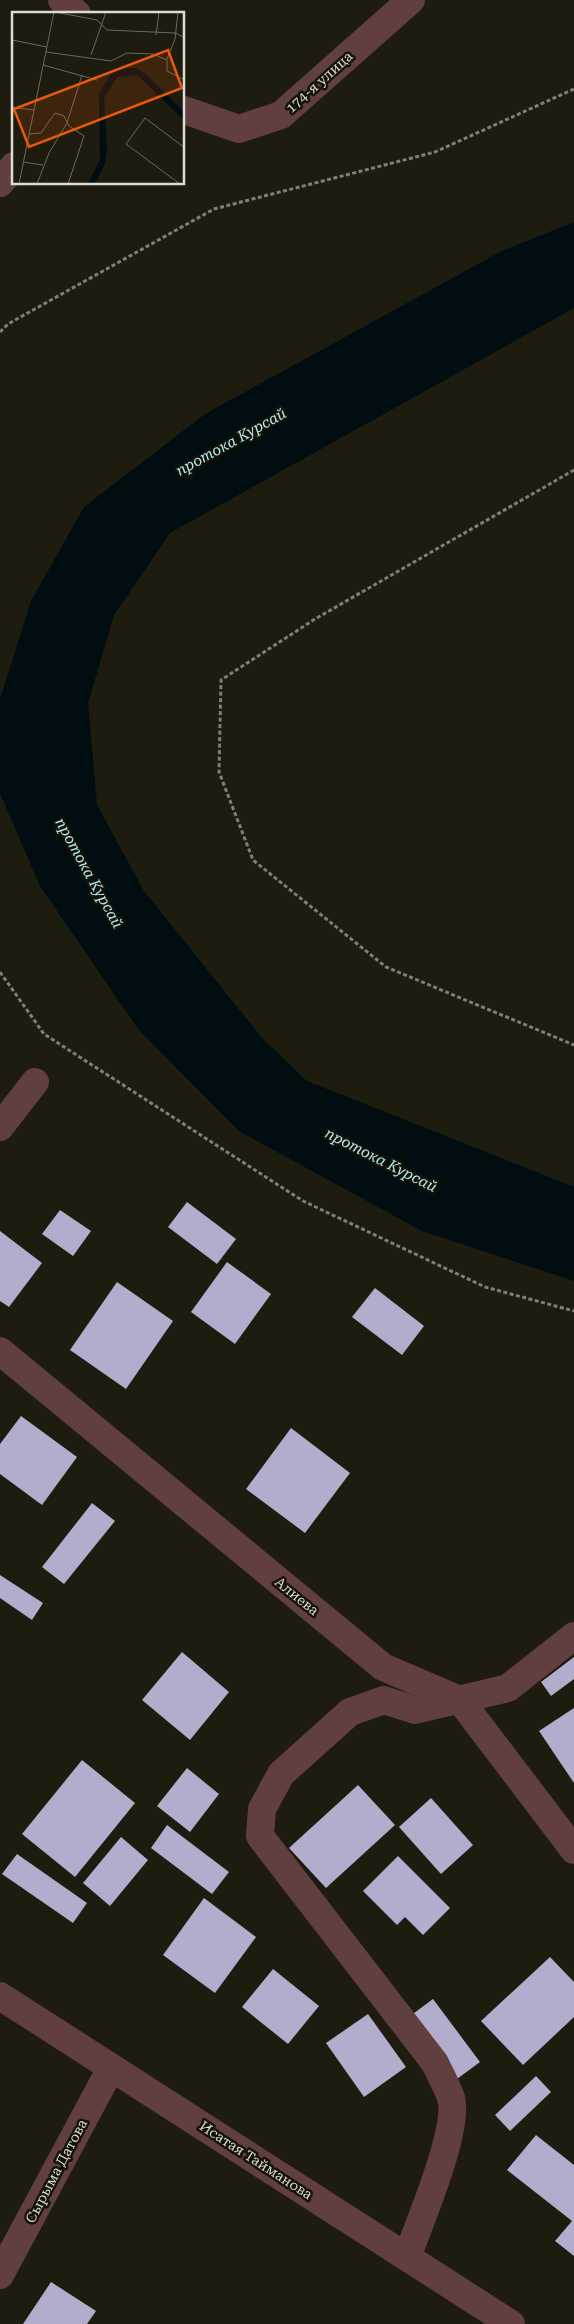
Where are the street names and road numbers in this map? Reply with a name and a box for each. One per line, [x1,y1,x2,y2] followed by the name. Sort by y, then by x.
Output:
[282,48,356,116] street label: 174-я улица
[272,1574,322,1619] street label: Алиева
[22,2116,90,2226] street label: Сырыма Датова
[196,2117,316,2203] street label: Исатая Тайманова

